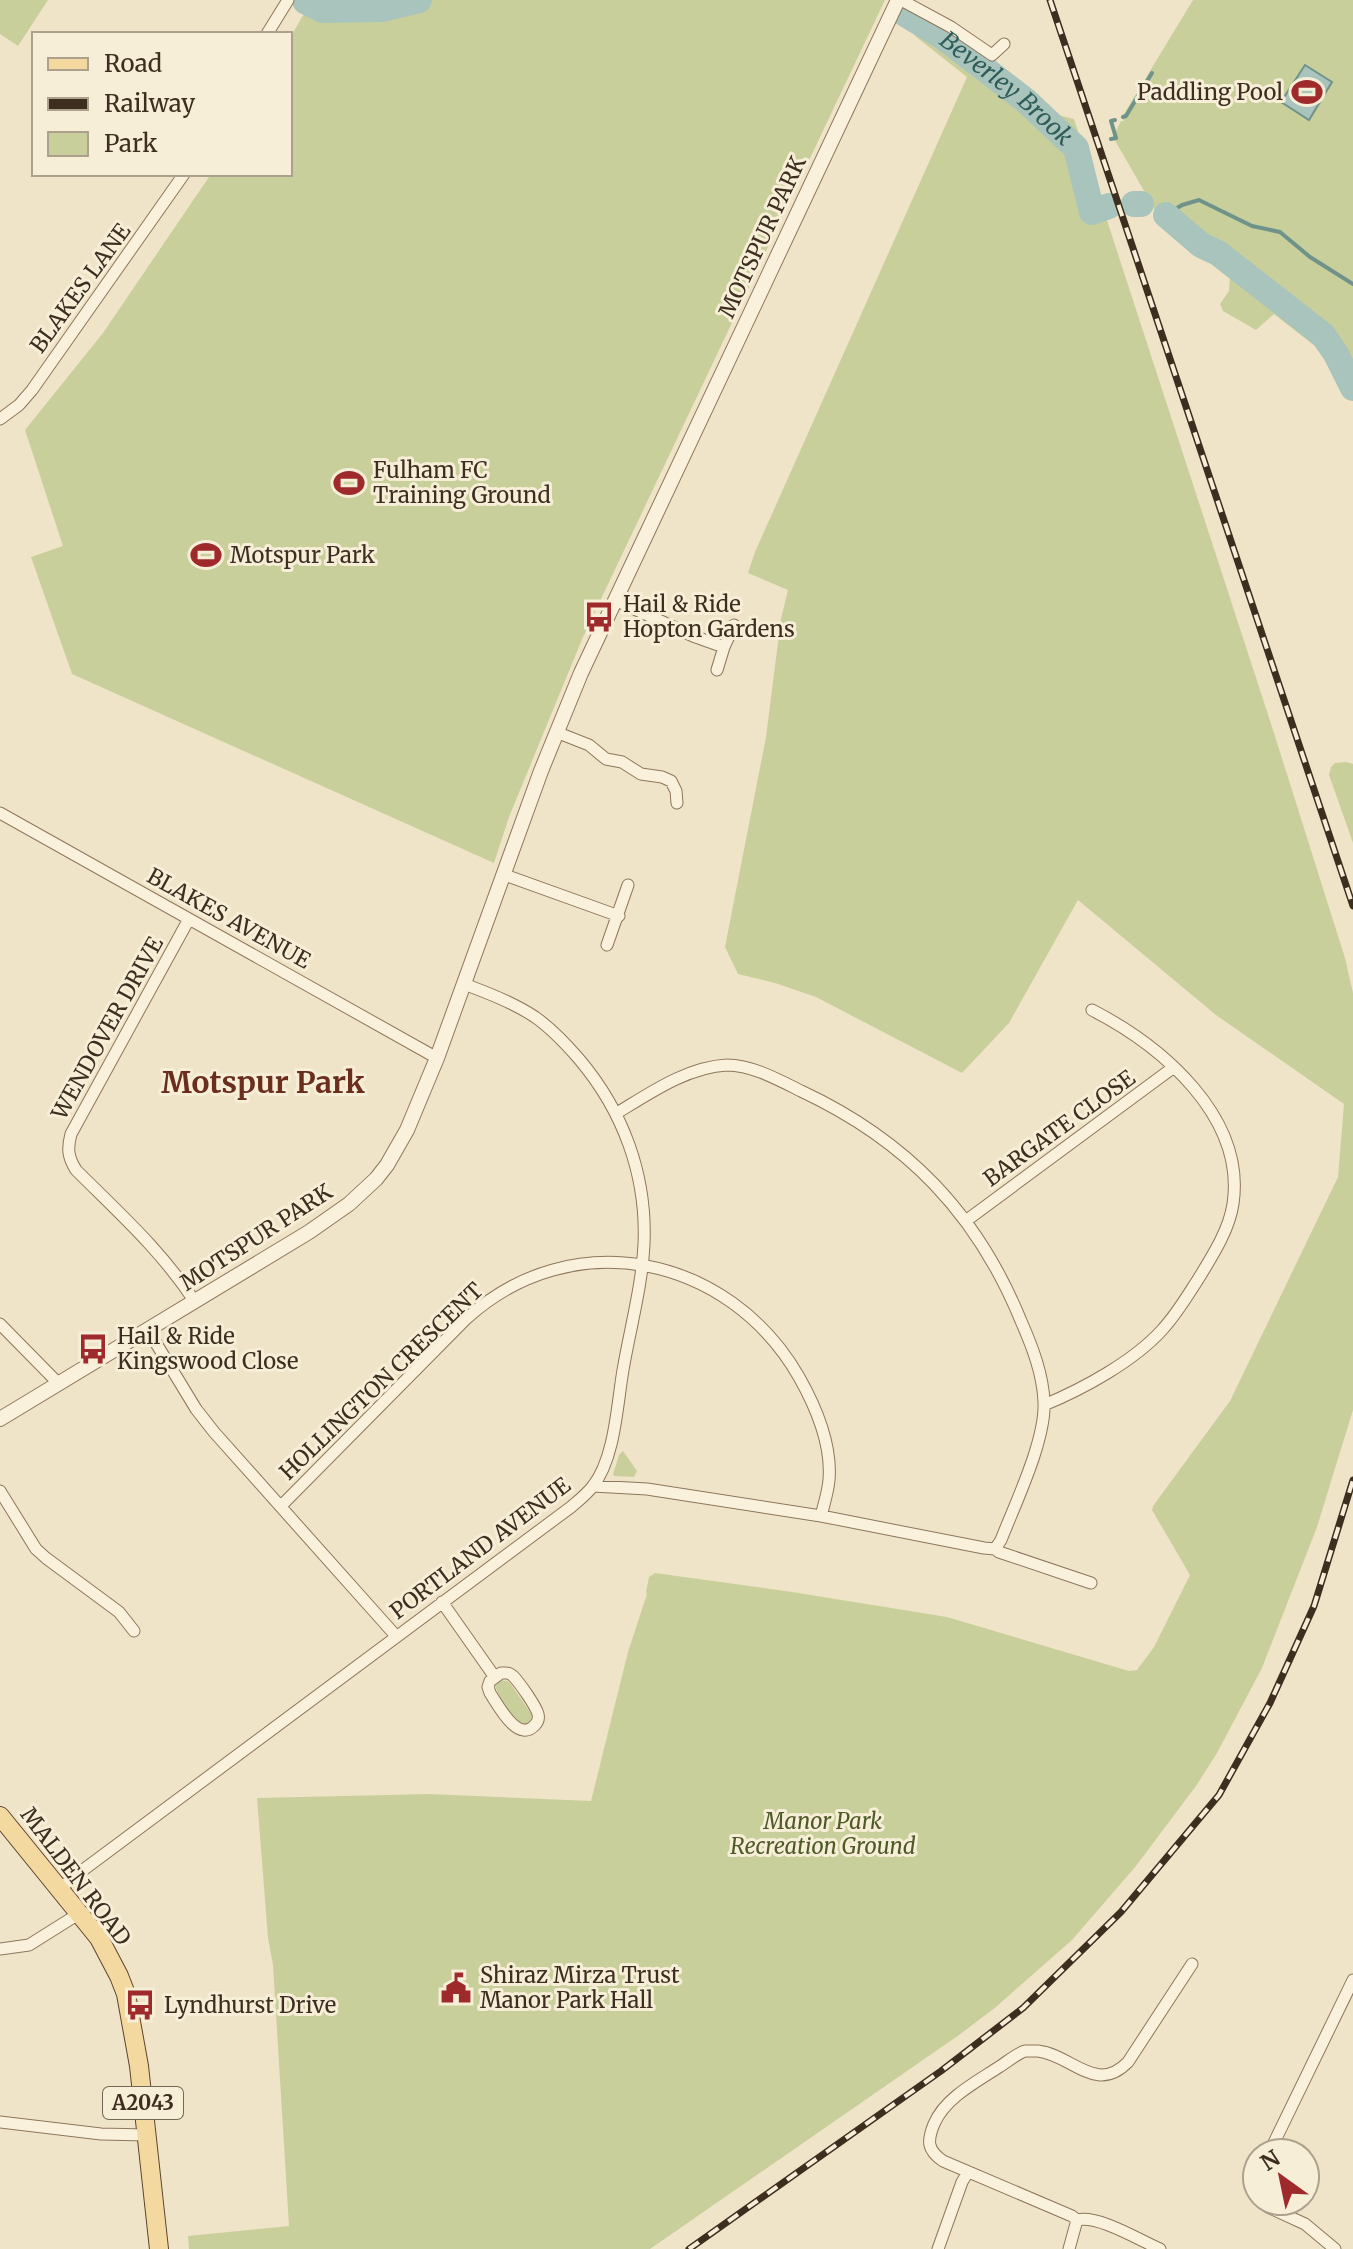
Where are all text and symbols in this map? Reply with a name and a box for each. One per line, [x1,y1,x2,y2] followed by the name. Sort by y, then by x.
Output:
[934,24,1080,152] water label: Beverley Brook
[32,32,292,176] legend
[104,48,162,79] text: Road
[1290,75,1324,109] sports icon: Paddling Pool
[1137,78,1283,106] place label: Paddling Pool
[104,88,195,119] text: Railway
[104,128,158,159] text: Park
[712,151,812,322] street label: MOTSPUR PARK
[24,218,136,358] street label: BLAKES LANE
[373,456,551,509] place label: Fulham FC Training Ground
[332,466,366,500] sports icon: Fulham FC Training Ground
[189,538,223,572] sports icon: Motspur Park
[230,541,375,569] place label: Motspur Park
[623,590,795,643] place label: Hail & Ride Hopton Gardens
[582,600,616,634] bus stop icon: Hail & Ride Hopton Gardens
[142,861,316,975] street label: BLAKES AVENUE
[45,932,169,1125] street label: WENDOVER DRIVE
[161,1063,365,1101] district label: Motspur Park
[978,1064,1140,1192] street label: BARGATE CLOSE
[175,1177,337,1296] street label: MOTSPUR PARK
[273,1276,489,1486] street label: HOLLINGTON CRESCENT
[117,1322,298,1375] place label: Hail & Ride Kingswood Close
[76,1332,110,1366] bus stop icon: Hail & Ride Kingswood Close
[384,1471,576,1625] street label: PORTLAND AVENUE
[15,1801,137,1951] street label: MALDEN ROAD
[730,1807,916,1860] park label: Manor Park Recreation Ground
[480,1961,680,2014] place label: Shiraz Mirza Trust Manor Park Hall
[439,1971,473,2005] public building icon: Shiraz Mirza Trust Manor Park Hall
[123,1988,157,2022] bus stop icon: Lyndhurst Drive
[164,1991,336,2019] place label: Lyndhurst Drive
[103,2087,183,2119] road number: A2043
[1241,2137,1321,2217] north arrow
[1255,2143,1286,2177] text: N

